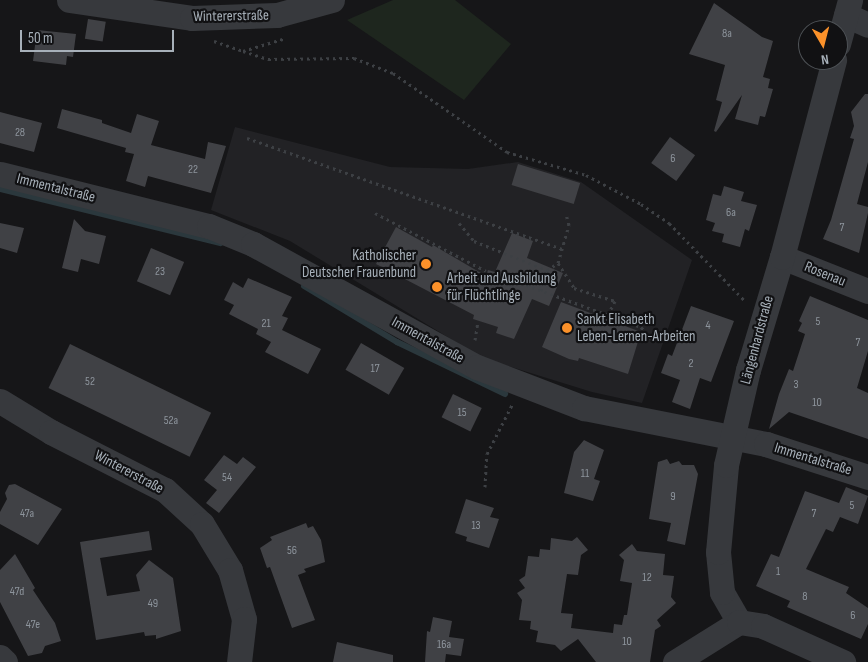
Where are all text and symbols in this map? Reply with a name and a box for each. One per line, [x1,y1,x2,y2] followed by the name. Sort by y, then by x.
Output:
[193,6,269,26] street label: Wintererstraße
[22,20,176,52] scale bar
[798,20,848,70] north arrow
[722,27,732,41] house number: 8a
[28,29,53,48] text: 50 m
[820,50,830,68] text: N
[15,126,25,140] house number: 28
[670,152,676,166] house number: 6
[188,163,198,177] house number: 22
[15,170,97,206] street label: Immentalstraße
[726,206,736,220] house number: 6a
[840,221,844,235] house number: 7
[302,246,416,281] place label: Katholischer Deutscher Frauenbund
[420,258,432,270] marker: Katholischer Deutscher Frauenbund
[802,258,848,290] street label: Rosenau
[155,265,165,279] house number: 23
[447,269,556,304] place label: Arbeit und Ausbildung für Flüchtlinge
[431,281,443,293] marker: Arbeit und Ausbildung für Flüchtlinge
[737,294,777,386] street label: Längenhardstraße
[577,310,695,345] place label: Sankt Elisabeth Leben-Lernen-Arbeiten
[389,313,467,367] street label: Immentalstraße
[816,315,820,329] house number: 5
[261,317,271,331] house number: 21
[705,319,711,333] house number: 4
[561,322,573,334] marker: Sankt Elisabeth Leben-Lernen-Arbeiten
[856,336,860,350] house number: 7
[689,357,693,371] house number: 2
[371,362,379,376] house number: 17
[85,375,95,389] house number: 52
[793,378,799,392] house number: 3
[812,396,822,410] house number: 10
[457,406,467,420] house number: 15
[164,414,178,428] house number: 52a
[772,439,854,479] street label: Immentalstraße
[91,446,167,498] street label: Wintererstraße
[581,467,589,481] house number: 11
[222,471,232,485] house number: 54
[670,490,676,504] house number: 9
[850,499,854,513] house number: 5
[20,507,34,521] house number: 47a
[812,507,816,521] house number: 7
[471,519,481,533] house number: 13
[287,544,297,558] house number: 56
[776,565,780,579] house number: 1
[642,571,652,585] house number: 12
[10,585,24,599] house number: 47d
[802,590,808,604] house number: 8
[148,597,158,611] house number: 49
[850,609,856,623] house number: 6
[26,618,40,632] house number: 47e
[622,635,632,649] house number: 10
[437,638,451,652] house number: 16a

